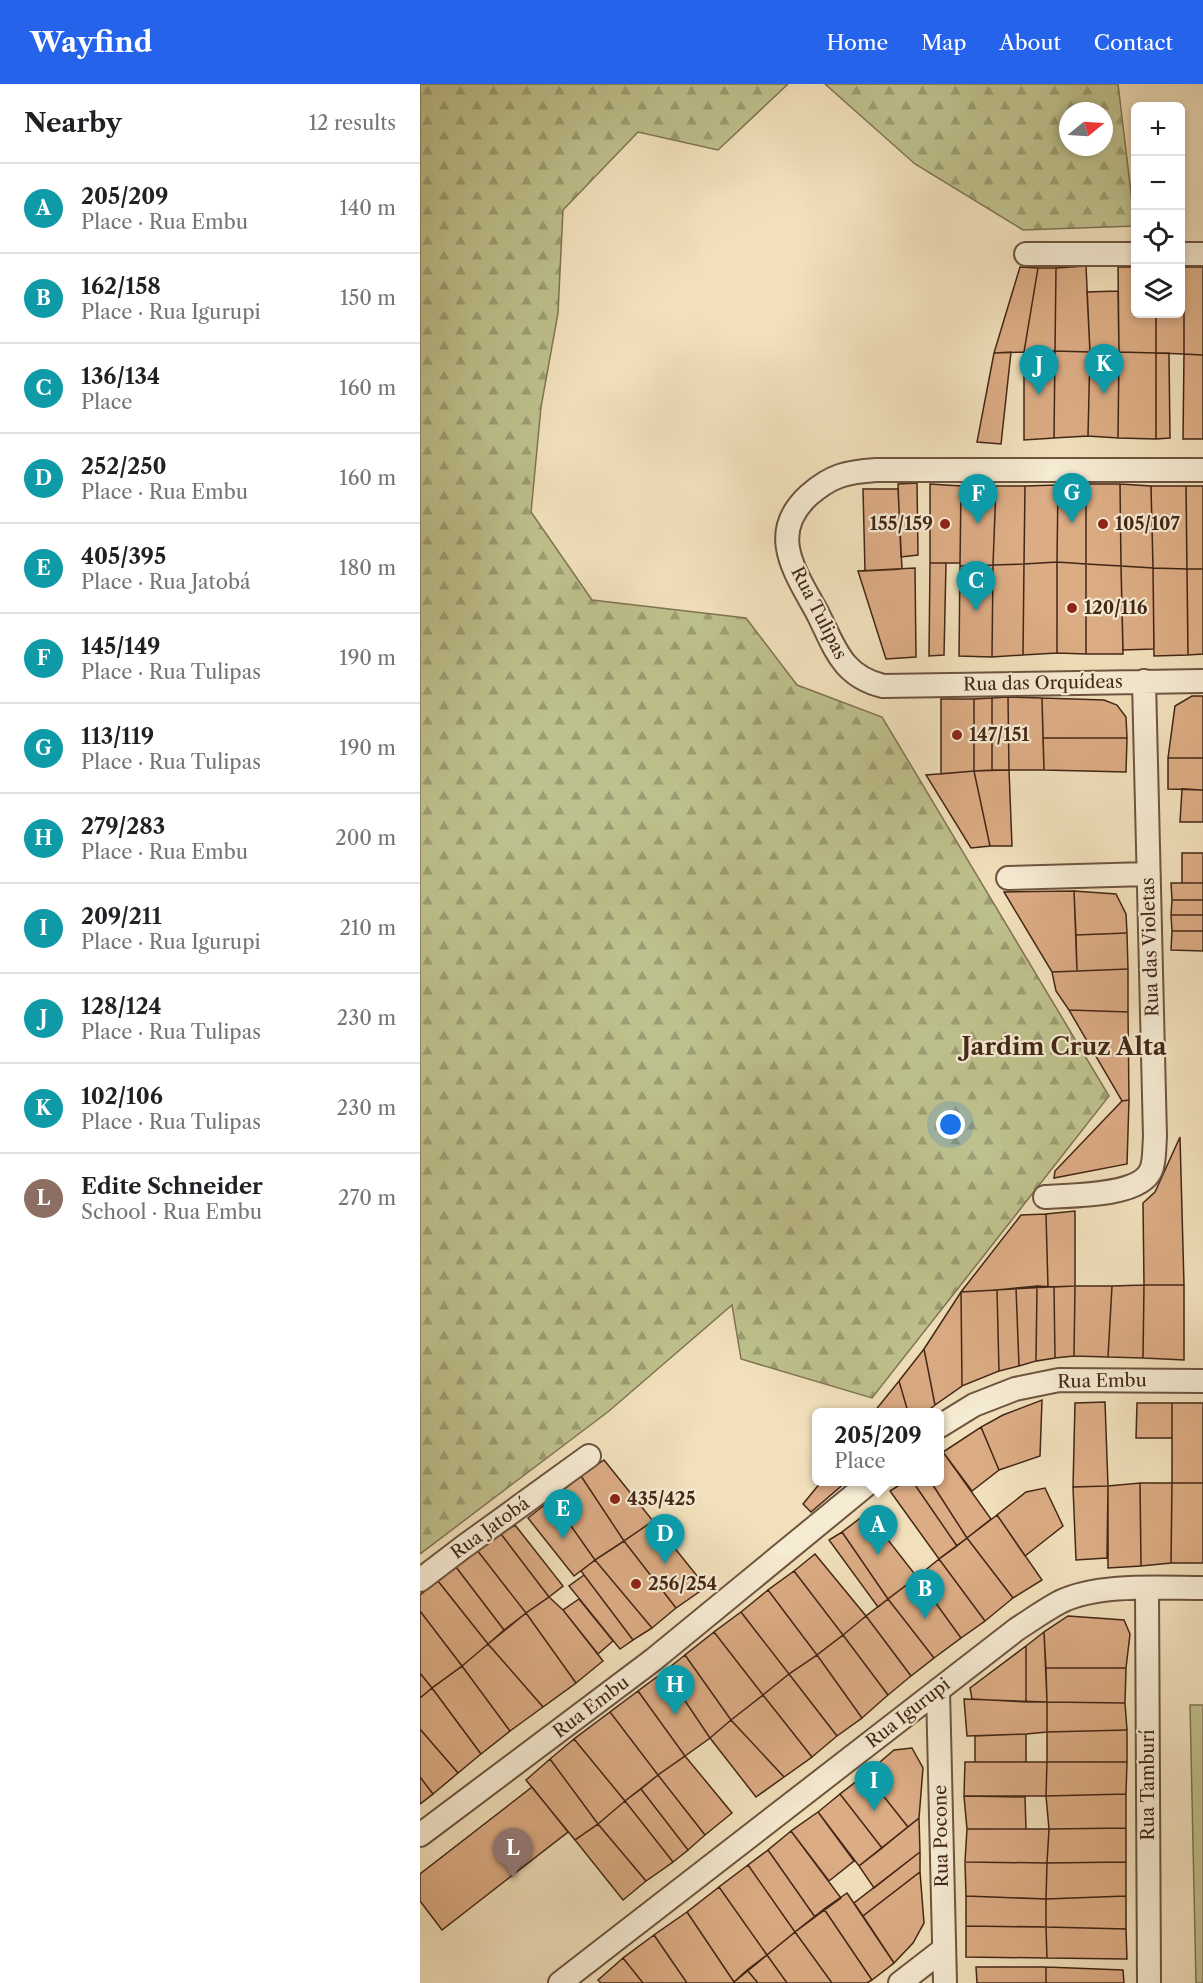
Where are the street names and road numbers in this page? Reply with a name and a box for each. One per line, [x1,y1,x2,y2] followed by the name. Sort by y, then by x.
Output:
[786,563,852,663] street label: Rua Tulipas
[963,671,1123,695] street label: Rua das Orquídeas
[1137,877,1163,1017] street label: Rua das Violetas
[1057,1369,1147,1393] street label: Rua Embu
[446,1492,534,1564] street label: Rua Jatobá
[549,1671,633,1743] street label: Rua Embu
[862,1673,955,1753] street label: Rua Igurupi
[1137,1729,1159,1840] street label: Rua Tamburí
[929,1784,953,1888] street label: Rua Pocone

